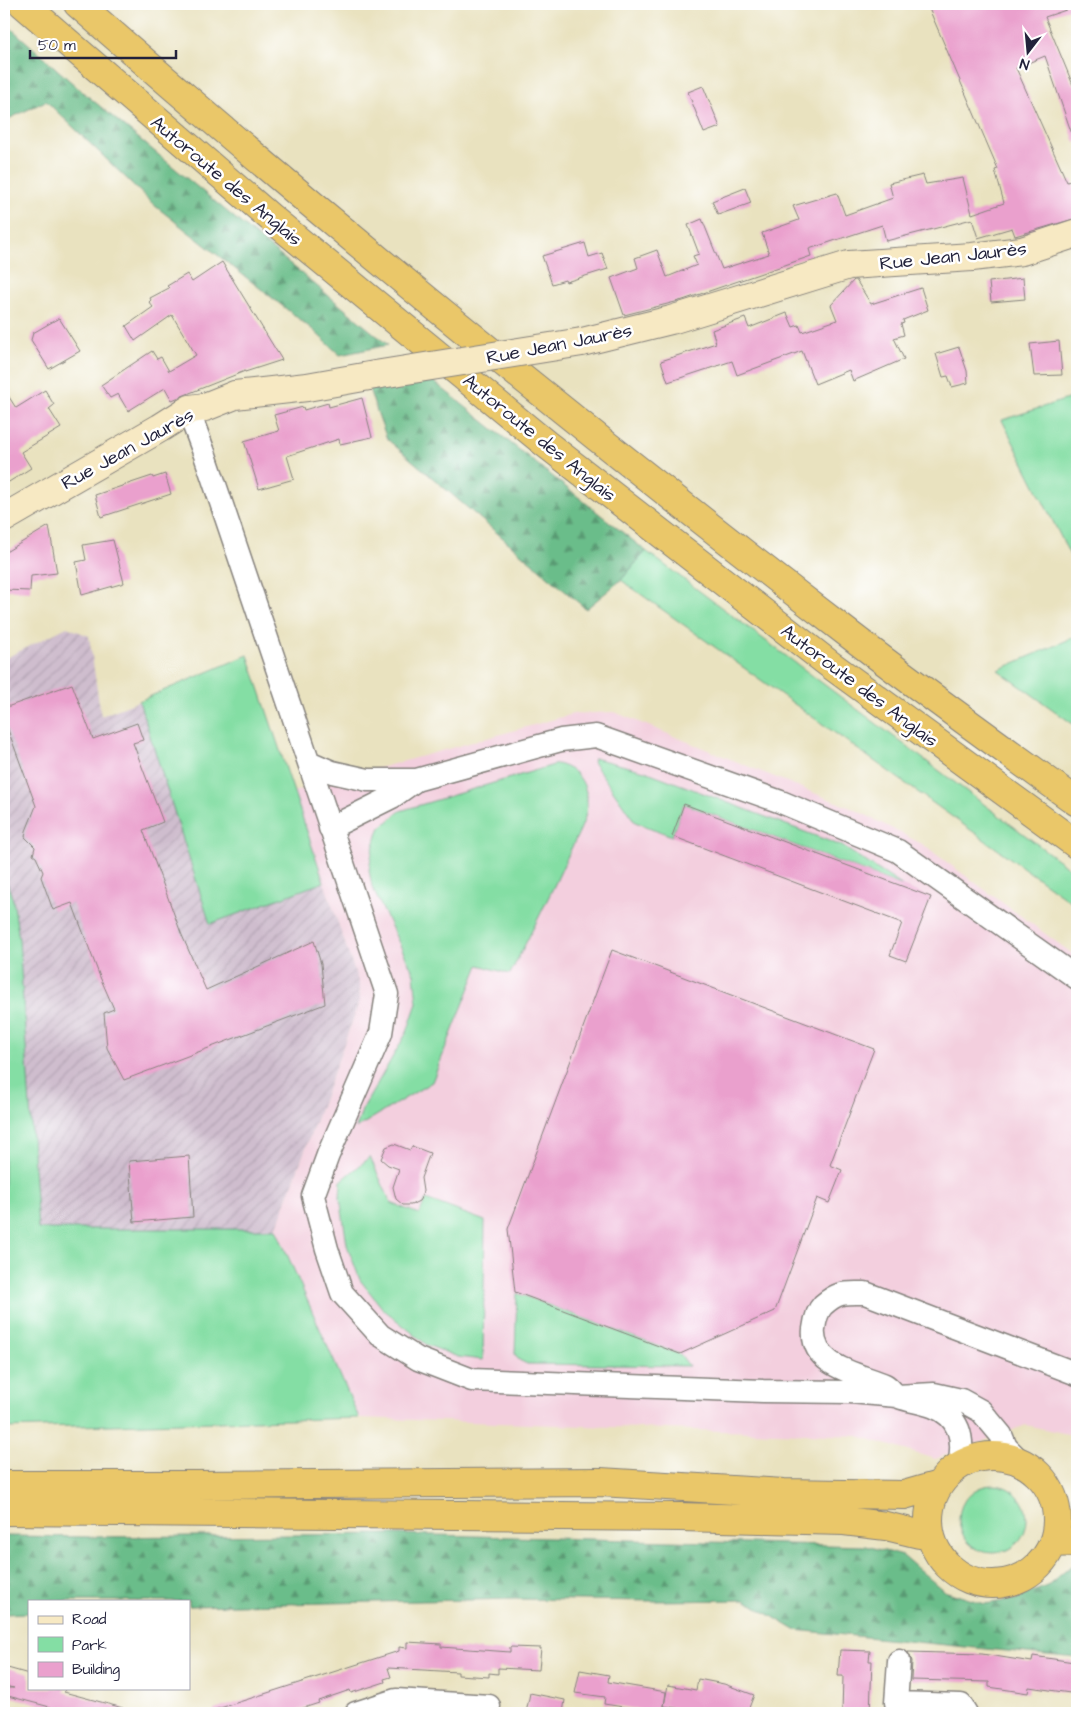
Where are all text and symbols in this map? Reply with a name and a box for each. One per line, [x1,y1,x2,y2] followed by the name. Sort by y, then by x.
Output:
[30,28,176,60] scale bar
[1004,28,1054,78] north arrow
[38,35,76,56] text: 50 m
[1018,53,1032,74] text: N
[144,110,308,253] street label: Autoroute des Anglais
[878,235,1028,278] street label: Rue Jean Jaurès
[484,317,634,372] street label: Rue Jean Jaurès
[456,368,621,509] street label: Autoroute des Anglais
[57,402,199,497] street label: Rue Jean Jaurès
[774,618,943,755] street label: Autoroute des Anglais
[28,1600,190,1690] legend
[72,1609,107,1630] text: Road
[72,1635,107,1656] text: Park
[72,1659,120,1681] text: Building

